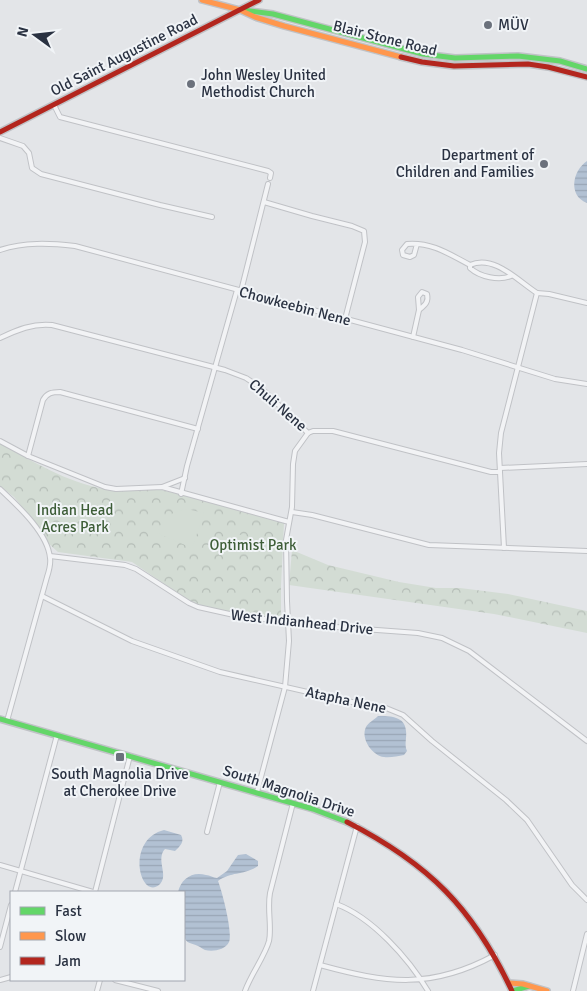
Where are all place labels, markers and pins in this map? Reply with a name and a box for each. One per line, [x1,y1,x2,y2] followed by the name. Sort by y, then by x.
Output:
[498,16,529,34] place label: MÜV
[482,19,494,31] marker: MÜV
[201,66,326,101] place label: John Wesley United Methodist Church
[185,78,197,90] marker: John Wesley United Methodist Church
[396,146,535,181] place label: Department of Children and Families
[538,158,550,170] marker: Department of Children and Families
[114,751,126,763] marker: South Magnolia Drive at Cherokee Drive
[51,765,189,800] place label: South Magnolia Drive at Cherokee Drive

